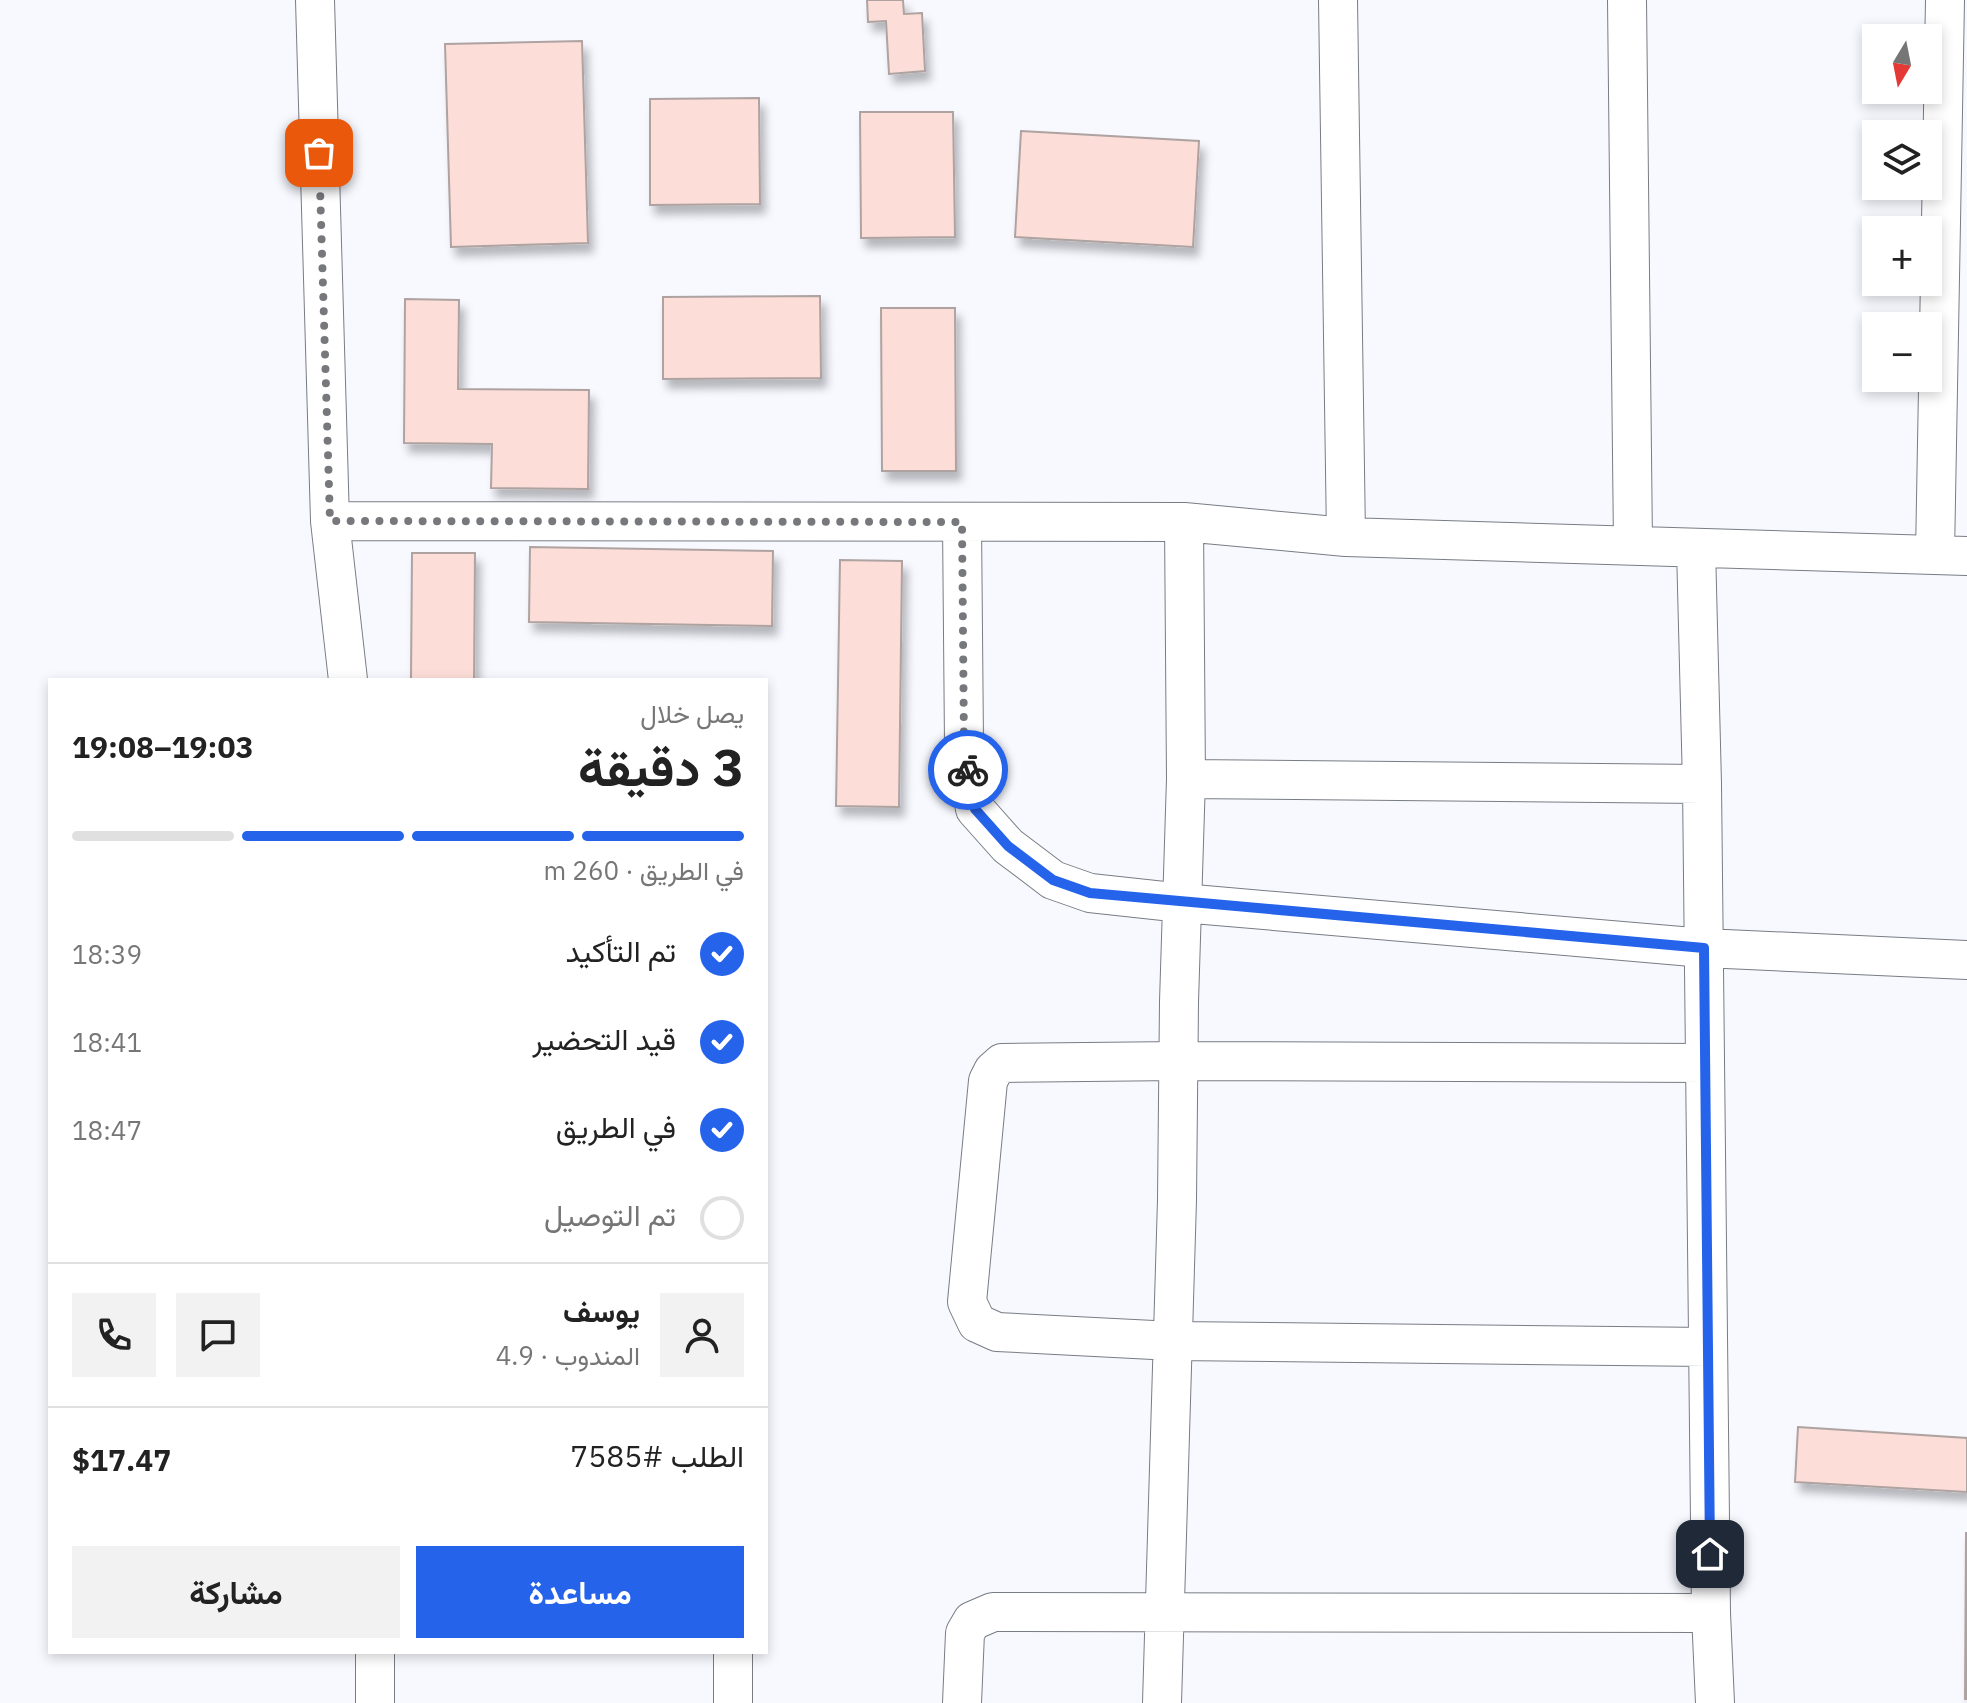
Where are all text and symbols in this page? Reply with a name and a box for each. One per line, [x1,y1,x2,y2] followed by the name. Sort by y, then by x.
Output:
[1862,24,1942,104] north arrow
[1862,24,1942,392] map controls
[285,119,353,187] pin
[1862,120,1942,200] button: layers
[297,131,341,175] icon: bag
[1862,216,1942,296] button: +
[1862,312,1942,392] button: −
[640,696,744,730] text: يصل خلال
[72,727,253,766] text: 19:03–19:08
[928,730,1008,810] courier
[578,733,744,800] text: 3 دقيقة
[946,748,990,792] icon: bike
[543,853,744,887] text: في الطريق · 260 m
[566,931,676,970] text: تم التأكيد
[700,932,744,976] icon: check
[72,937,142,971] text: 18:39
[532,1019,676,1058] text: قيد التحضير
[700,1020,744,1064] icon: check
[72,1025,142,1059] text: 18:41
[556,1107,676,1146] text: في الطريق
[700,1108,744,1152] icon: check
[72,1113,142,1147] text: 18:47
[544,1195,676,1234] text: تم التوصيل
[563,1291,640,1330] text: يوسف
[72,1293,156,1377] button: phone
[176,1293,260,1377] button: chat
[660,1293,744,1377] button: person
[496,1338,640,1372] text: المندوب · 4.9
[570,1436,744,1475] text: الطلب #7585
[72,1440,171,1479] text: $17.47
[1676,1520,1744,1588] pin
[1688,1532,1732,1576] icon: home
[72,1546,400,1638] button: مشاركة
[416,1546,744,1638] button: مساعدة

